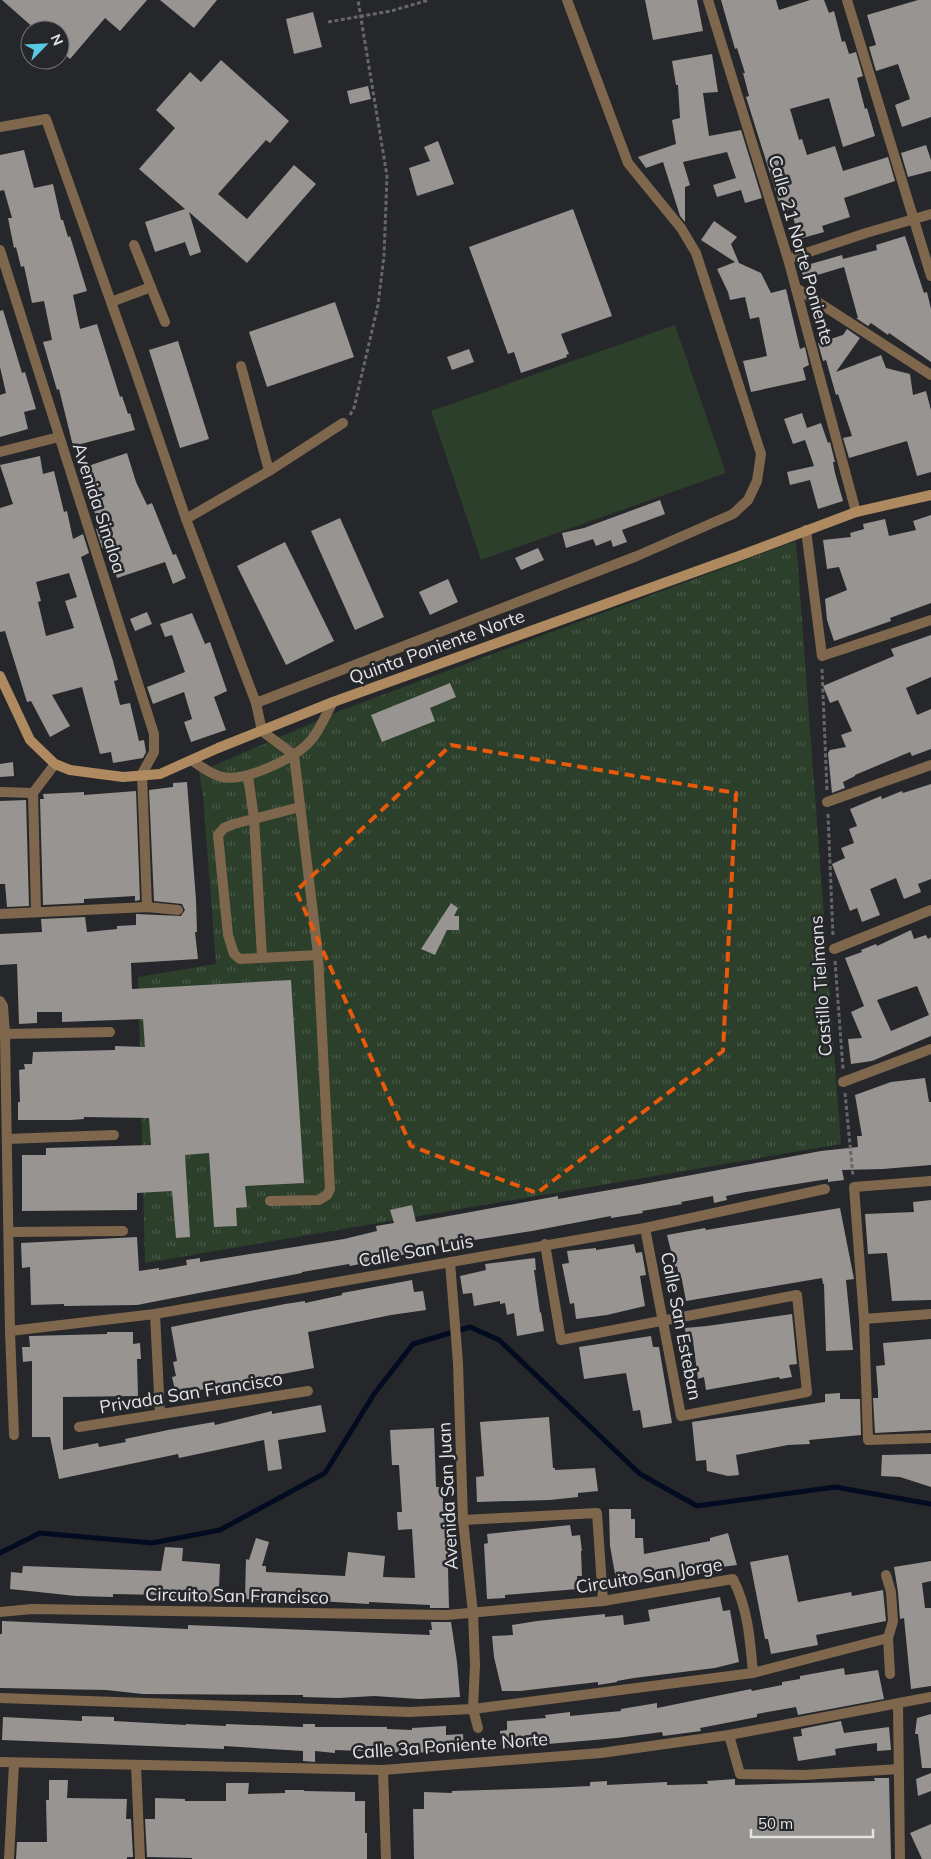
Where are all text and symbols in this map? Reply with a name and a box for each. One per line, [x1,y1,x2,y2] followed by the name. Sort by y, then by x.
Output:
[20,20,70,70] north arrow
[47,31,67,48] text: N
[763,152,840,347] street label: Calle 21 Norte Poniente
[68,440,131,576] street label: Avenida Sinaloa
[346,604,528,689] street label: Quinta Poniente Norte
[804,915,837,1057] street label: Castillo Tielmans
[357,1229,475,1272] street label: Calle San Luis
[656,1250,707,1402] street label: Calle San Esteban
[98,1367,284,1418] street label: Privada San Francisco
[432,1422,463,1571] street label: Avenida San Juan
[574,1553,724,1598] street label: Circuito San Jorge
[145,1582,329,1609] street label: Circuito San Francisco
[351,1727,549,1764] street label: Calle 3a Poniente Norte
[751,1806,874,1838] scale bar
[758,1814,793,1833] text: 50 m

